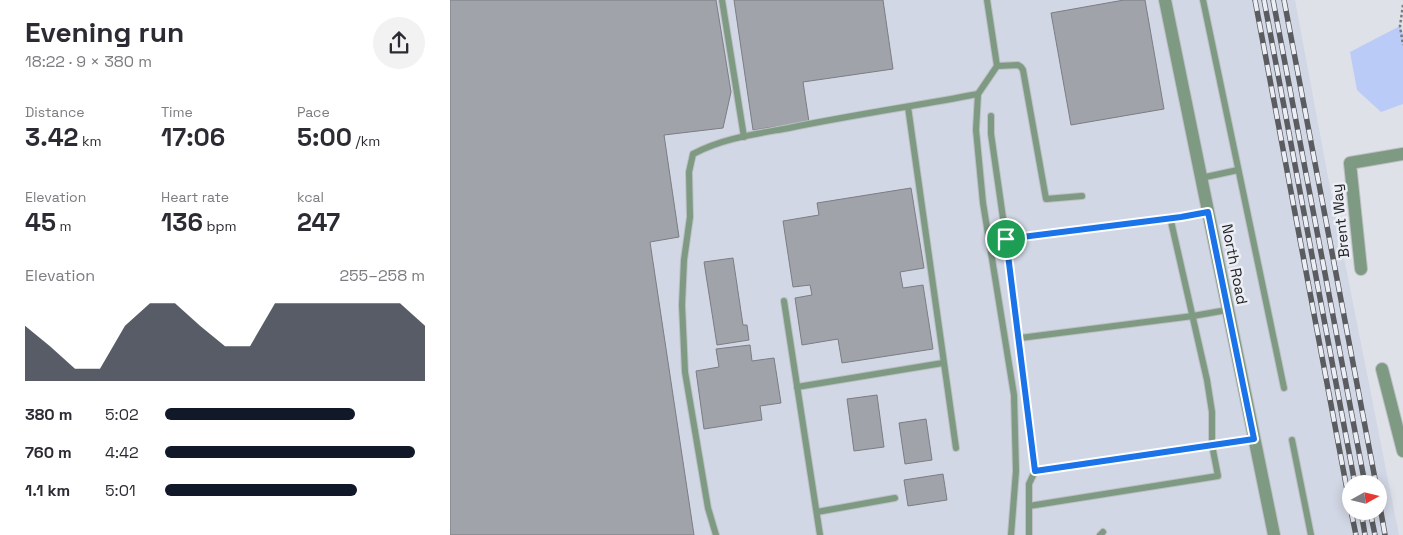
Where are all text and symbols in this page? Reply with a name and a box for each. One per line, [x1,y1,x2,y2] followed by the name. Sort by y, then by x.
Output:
[25,14,184,50] text: Evening run
[373,17,425,69] button: share
[25,51,152,72] text: 18:22 · 9 × 380 m
[25,103,85,121] text: Distance
[161,103,193,121] text: Time
[297,103,330,121] text: Pace
[25,121,78,153] text: 3.42
[161,121,225,153] text: 17:06
[297,121,352,153] text: 5:00
[78,132,102,150] text: km
[352,132,380,150] text: /km
[1327,183,1353,259] street label: Brent Way
[25,188,86,206] text: Elevation
[161,188,229,206] text: Heart rate
[297,188,324,206] text: kcal
[25,206,56,238] text: 45
[161,206,203,238] text: 136
[297,206,340,238] text: 247
[56,217,72,235] text: m
[203,217,237,235] text: bpm
[985,218,1027,260] pin
[1218,222,1252,306] street label: North Road
[992,225,1020,253] icon: arrive
[25,265,95,286] text: Elevation
[339,265,425,286] text: 255–258 m
[25,404,72,425] text: 380 m
[105,404,139,425] text: 5:02
[25,442,72,463] text: 760 m
[105,442,139,463] text: 4:42
[1342,475,1388,520] north arrow
[1342,475,1387,520] map controls
[25,480,70,501] text: 1.1 km
[105,480,136,501] text: 5:01

